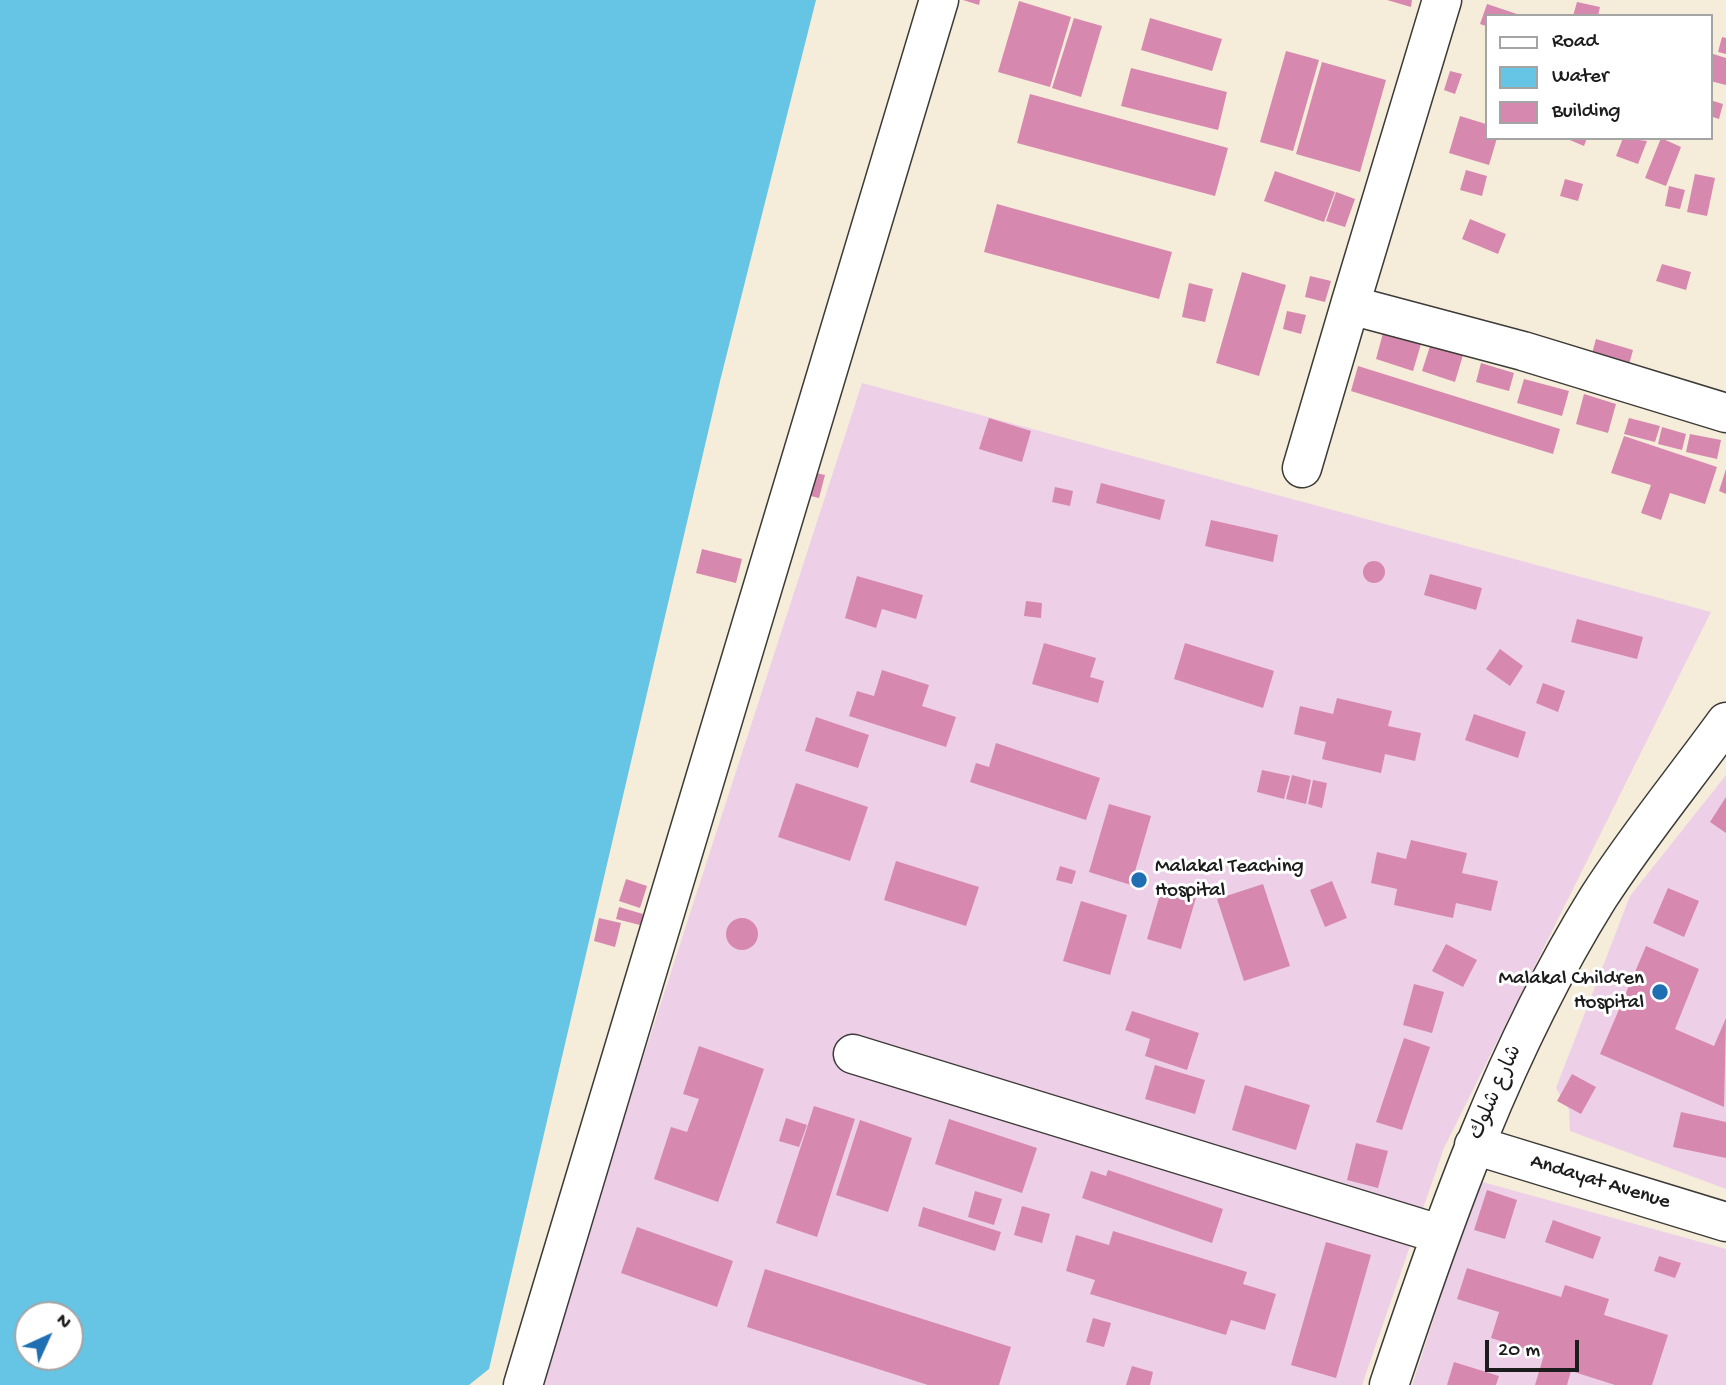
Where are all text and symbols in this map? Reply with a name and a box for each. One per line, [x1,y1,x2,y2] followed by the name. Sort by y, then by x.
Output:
[1484,14,1712,140] legend
[1552,30,1598,55] text: Road
[1552,65,1608,90] text: Water
[1552,100,1621,125] text: Building
[1155,855,1304,905] place label: Malakal Teaching Hospital
[1129,870,1149,890] marker: Malakal Teaching Hospital
[1498,967,1644,1017] place label: Malakal Children Hospital
[1650,982,1670,1002] marker: Malakal Children Hospital
[1465,1042,1529,1144] street label: شارع شلوك
[1527,1150,1673,1216] street label: Andayat Avenue
[14,1301,84,1371] north arrow
[50,1310,75,1335] text: N
[1488,1326,1582,1370] scale bar
[1498,1339,1540,1364] text: 20 m

